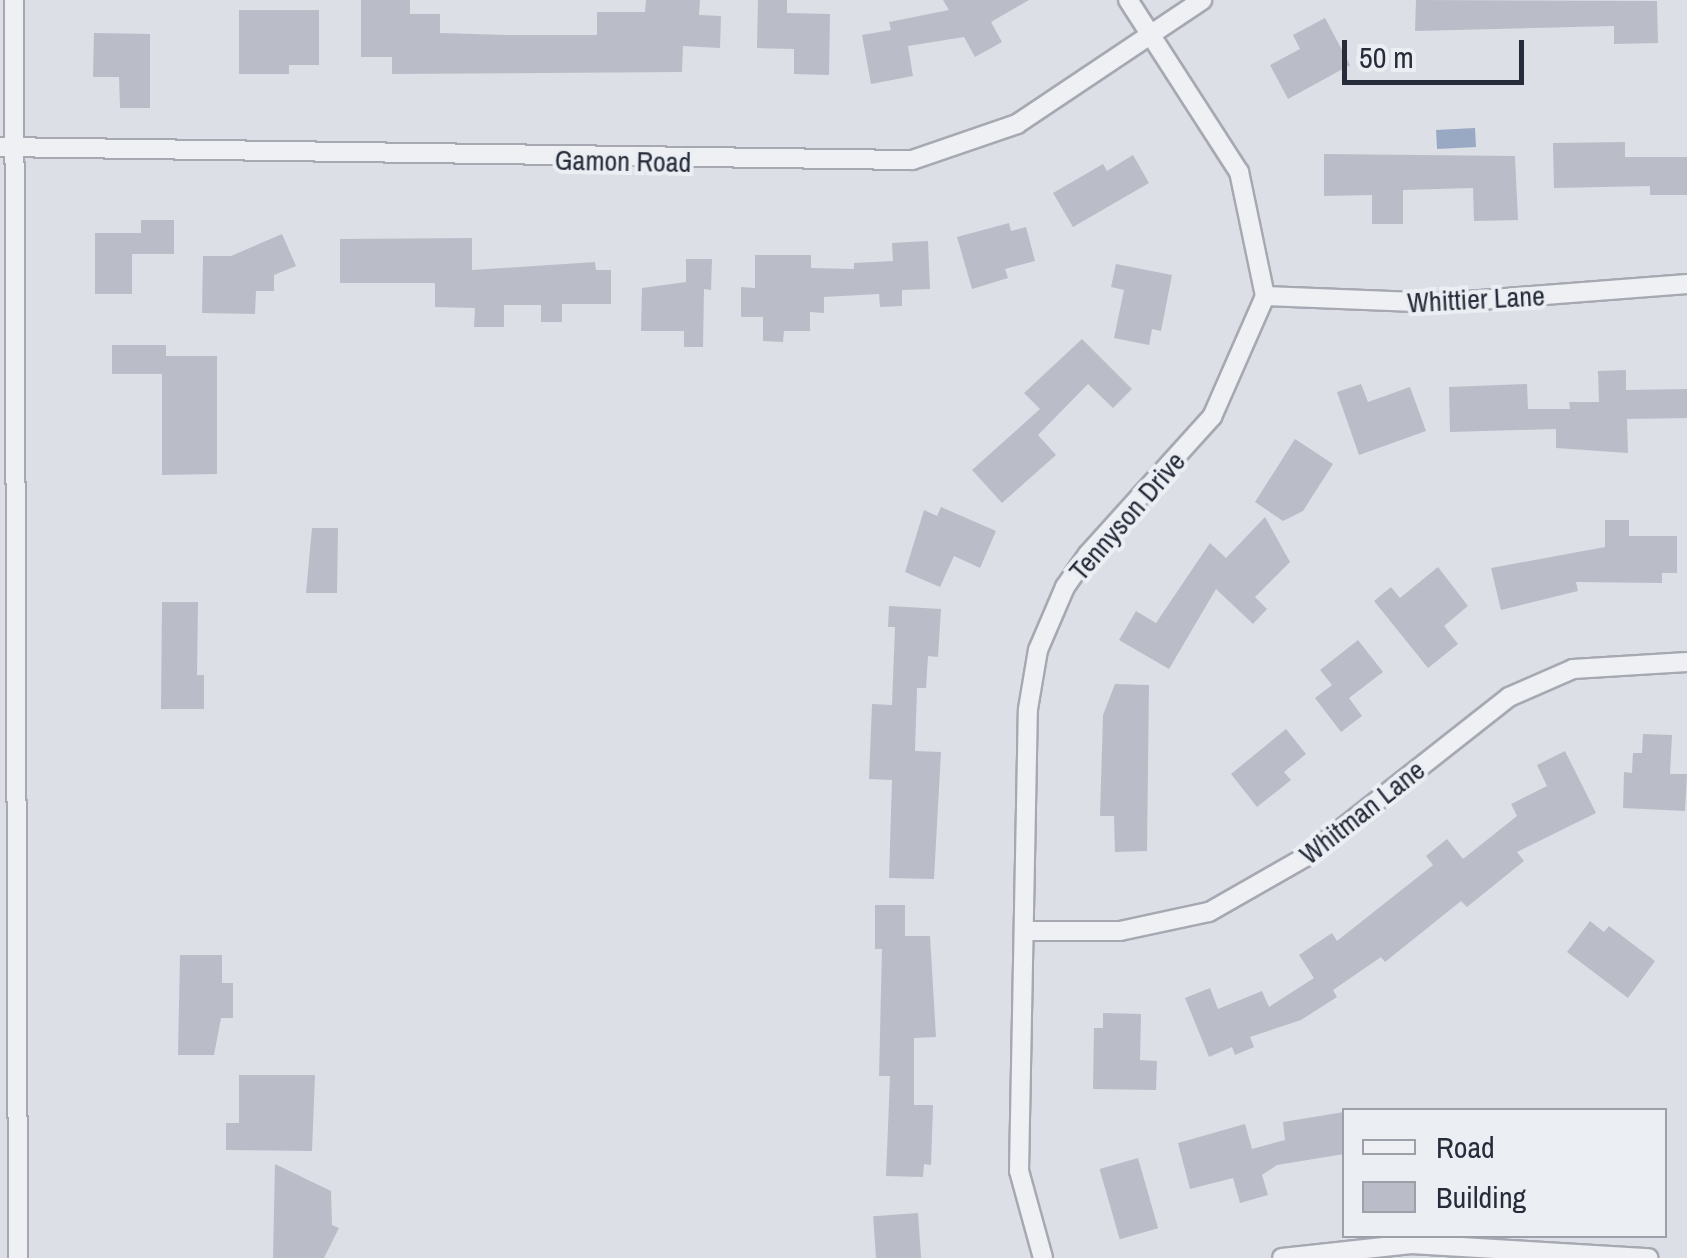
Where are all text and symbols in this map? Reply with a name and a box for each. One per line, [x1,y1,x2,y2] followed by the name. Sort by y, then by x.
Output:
[1347,20,1530,82] scale bar
[1359,37,1414,77] text: 50 m
[554,143,692,179] street label: Gamon Road
[1406,279,1546,319] street label: Whittier Lane
[1062,445,1192,587] street label: Tennyson Drive
[1293,753,1431,871] street label: Whitman Lane
[1342,1108,1667,1238] legend
[1436,1127,1495,1167] text: Road
[1436,1177,1526,1217] text: Building

